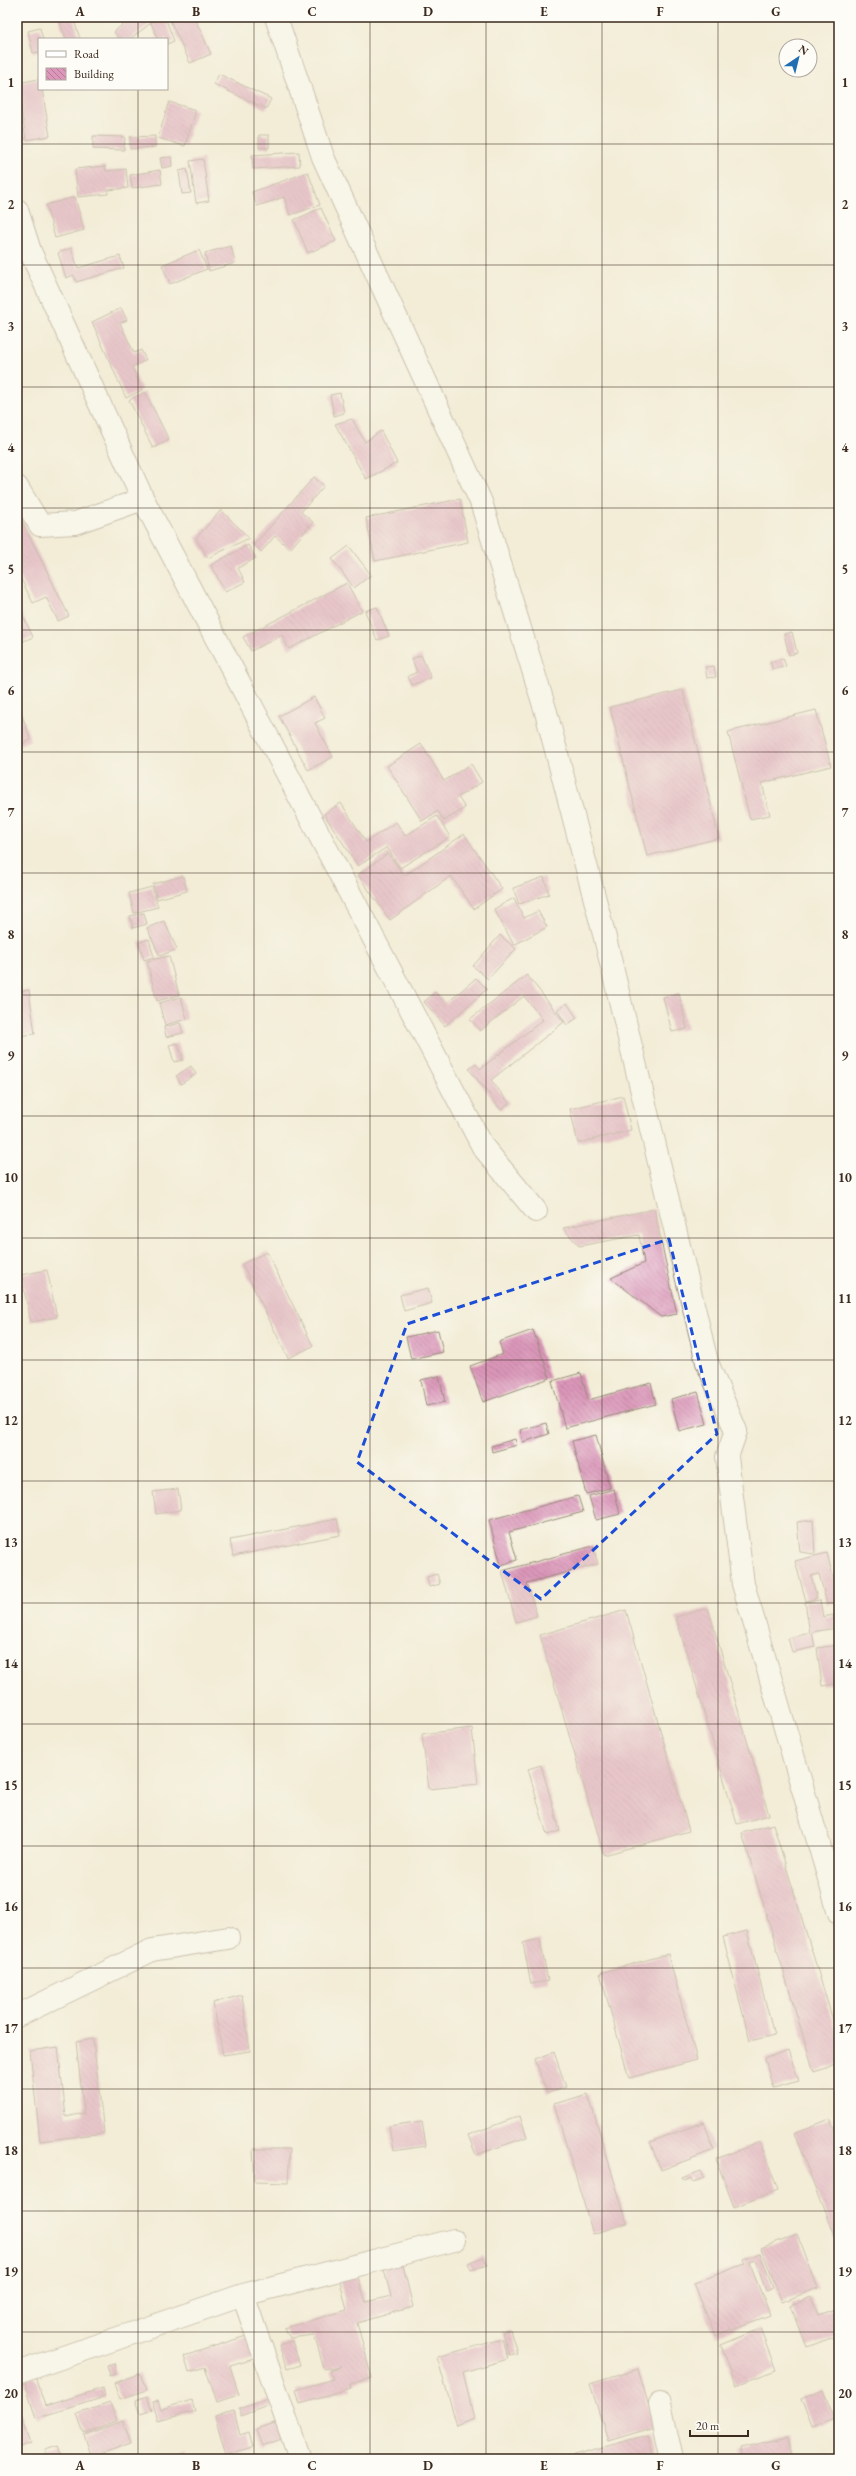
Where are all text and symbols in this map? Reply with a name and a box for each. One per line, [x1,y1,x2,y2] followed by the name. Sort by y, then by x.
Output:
[74,3,85,20] text: A
[192,3,200,20] text: B
[307,3,317,20] text: C
[423,3,433,20] text: D
[540,3,548,20] text: E
[656,3,664,20] text: F
[771,3,781,20] text: G
[38,38,168,90] legend
[778,38,818,78] north arrow
[796,42,811,58] text: N
[74,46,100,62] text: Road
[74,66,115,82] text: Building
[8,74,15,91] text: 1
[842,74,849,91] text: 1
[8,196,15,213] text: 2
[842,196,849,213] text: 2
[8,318,15,335] text: 3
[842,318,849,335] text: 3
[8,439,15,456] text: 4
[842,439,849,456] text: 4
[8,561,14,578] text: 5
[842,561,848,578] text: 5
[8,682,15,699] text: 6
[842,682,849,699] text: 6
[8,804,15,821] text: 7
[842,804,849,821] text: 7
[8,926,15,943] text: 8
[842,926,849,943] text: 8
[8,1047,15,1064] text: 9
[842,1047,849,1064] text: 9
[4,1169,18,1186] text: 10
[838,1169,852,1186] text: 10
[4,1290,18,1307] text: 11
[838,1290,852,1307] text: 11
[4,1412,18,1429] text: 12
[838,1412,852,1429] text: 12
[4,1534,18,1551] text: 13
[838,1534,852,1551] text: 13
[4,1655,18,1672] text: 14
[838,1655,852,1672] text: 14
[4,1777,18,1794] text: 15
[838,1777,852,1794] text: 15
[4,1898,18,1915] text: 16
[838,1898,852,1915] text: 16
[4,2020,18,2037] text: 17
[838,2020,852,2037] text: 17
[4,2142,18,2159] text: 18
[838,2142,852,2159] text: 18
[4,2263,18,2280] text: 19
[838,2263,852,2280] text: 19
[4,2385,18,2402] text: 20
[838,2385,852,2402] text: 20
[690,2412,748,2438] scale bar
[696,2418,720,2434] text: 20 m
[74,2457,85,2474] text: A
[192,2457,200,2474] text: B
[307,2457,317,2474] text: C
[423,2457,433,2474] text: D
[540,2457,548,2474] text: E
[656,2457,664,2474] text: F
[771,2457,781,2474] text: G

